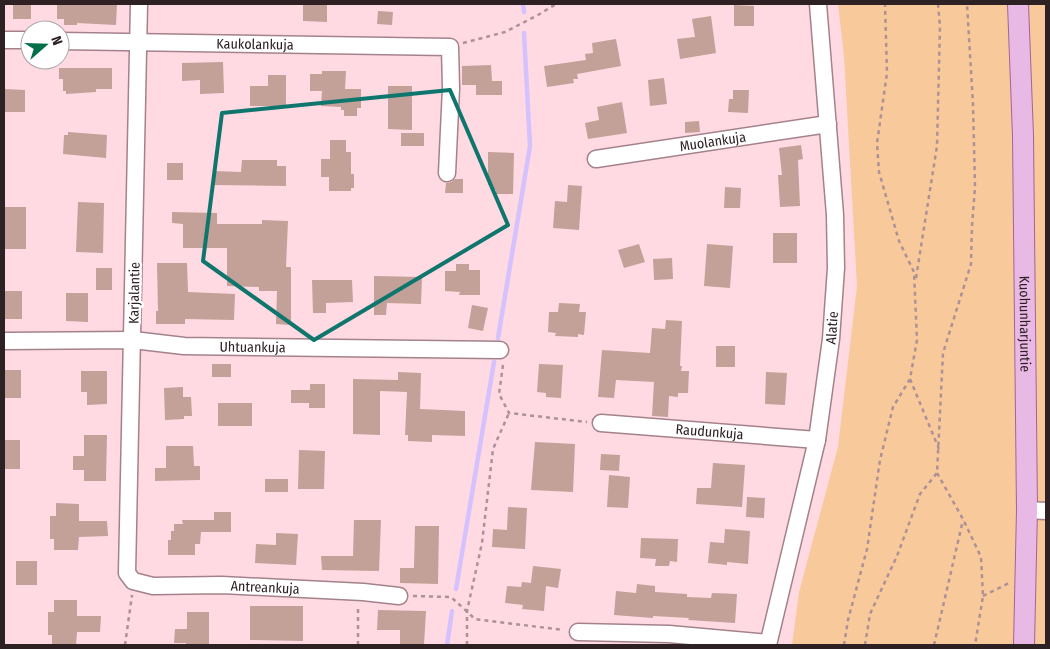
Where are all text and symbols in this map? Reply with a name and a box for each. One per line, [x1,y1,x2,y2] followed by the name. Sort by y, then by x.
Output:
[20,20,70,70] north arrow
[47,34,66,48] text: N
[216,35,294,54] street label: Kaukolankuja
[678,128,747,155] street label: Muolankuja
[125,262,144,324] street label: Karjalantie
[1015,276,1034,372] street label: Kuohunharjuntie
[822,311,842,345] street label: Alatie
[220,338,286,356] street label: Uhtuankuja
[675,421,744,443] street label: Raudunkuja
[230,577,300,598] street label: Antreankuja

